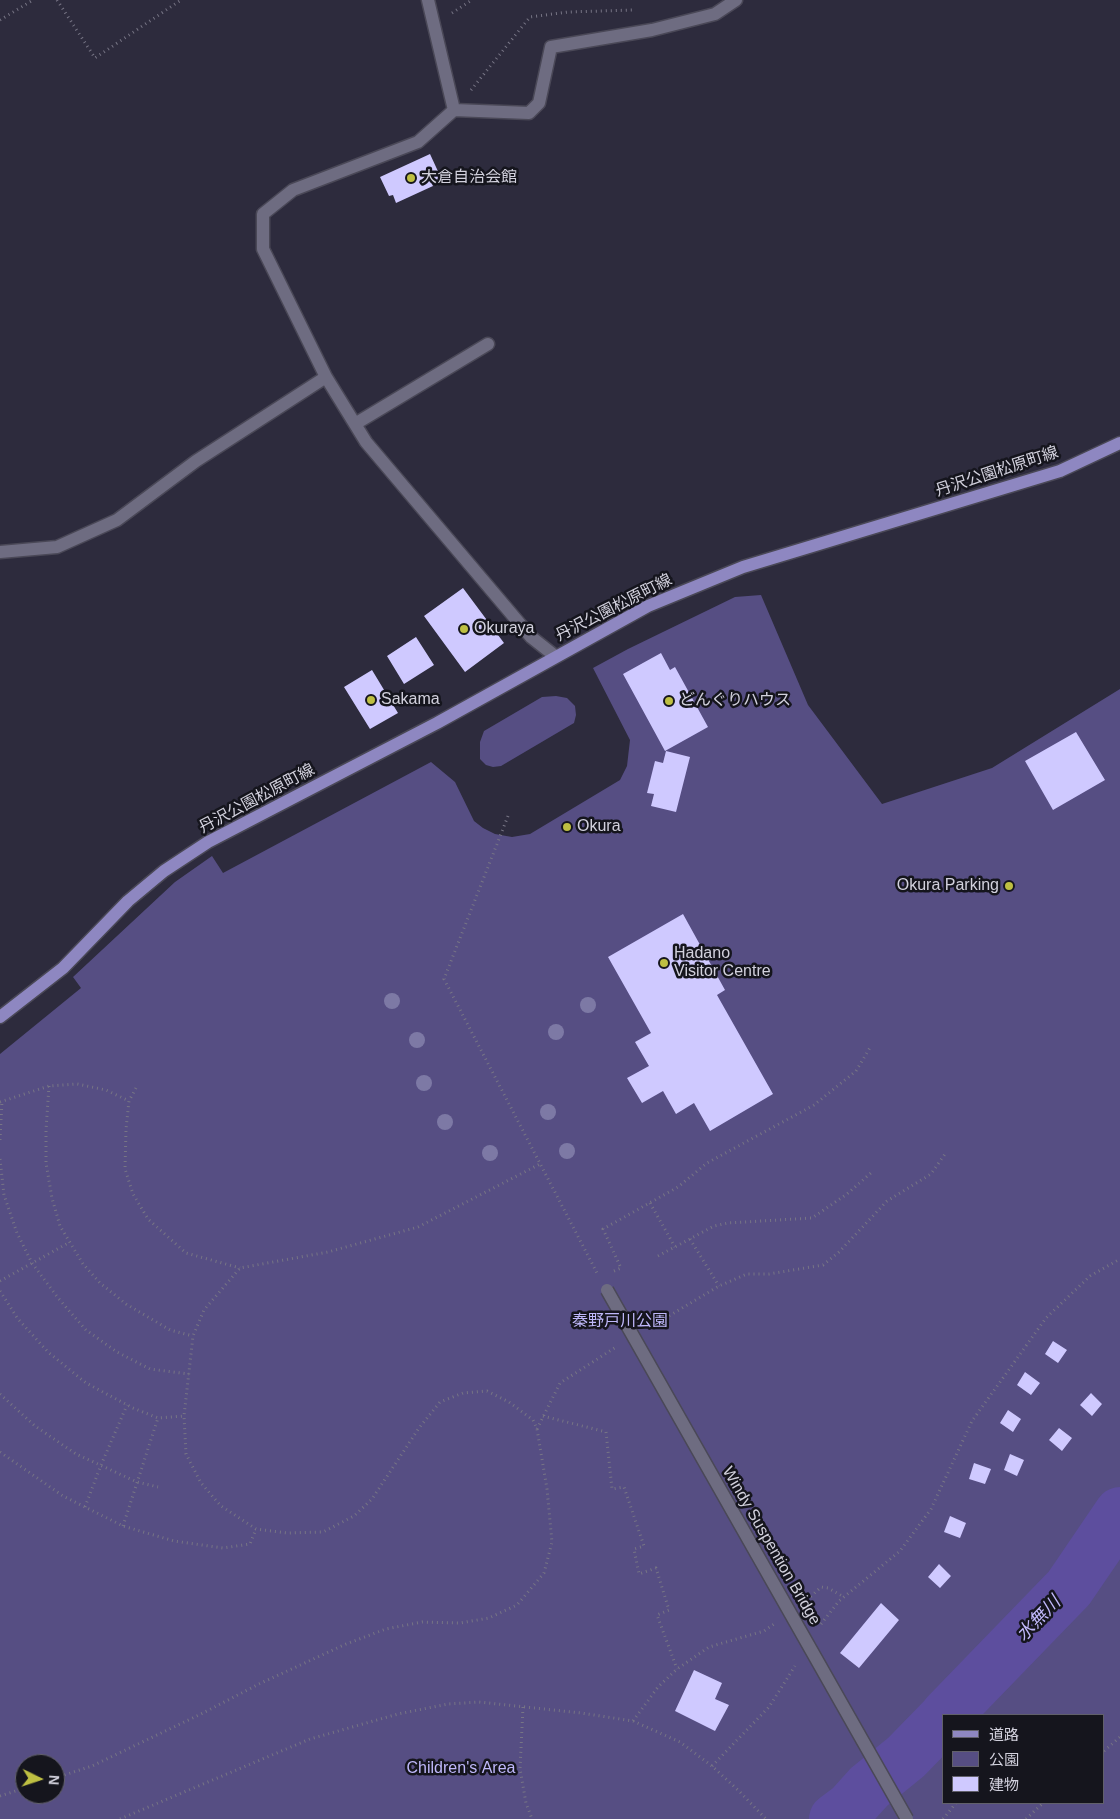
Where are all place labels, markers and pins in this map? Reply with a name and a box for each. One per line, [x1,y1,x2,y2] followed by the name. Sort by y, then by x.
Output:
[421,168,517,188] place label: 大倉自治会館
[405,172,417,184] marker: 大倉自治会館
[474,619,534,639] place label: Okuraya
[458,623,470,635] marker: Okuraya
[381,690,440,710] place label: Sakama
[679,691,791,711] place label: どんぐりハウス
[365,694,377,706] marker: Sakama
[663,695,675,707] marker: どんぐりハウス
[577,817,621,837] place label: Okura
[561,821,573,833] marker: Okura
[897,876,999,896] place label: Okura Parking
[1003,880,1015,892] marker: Okura Parking
[674,944,771,982] place label: Hadano Visitor Centre
[658,957,670,969] marker: Hadano Visitor Centre

